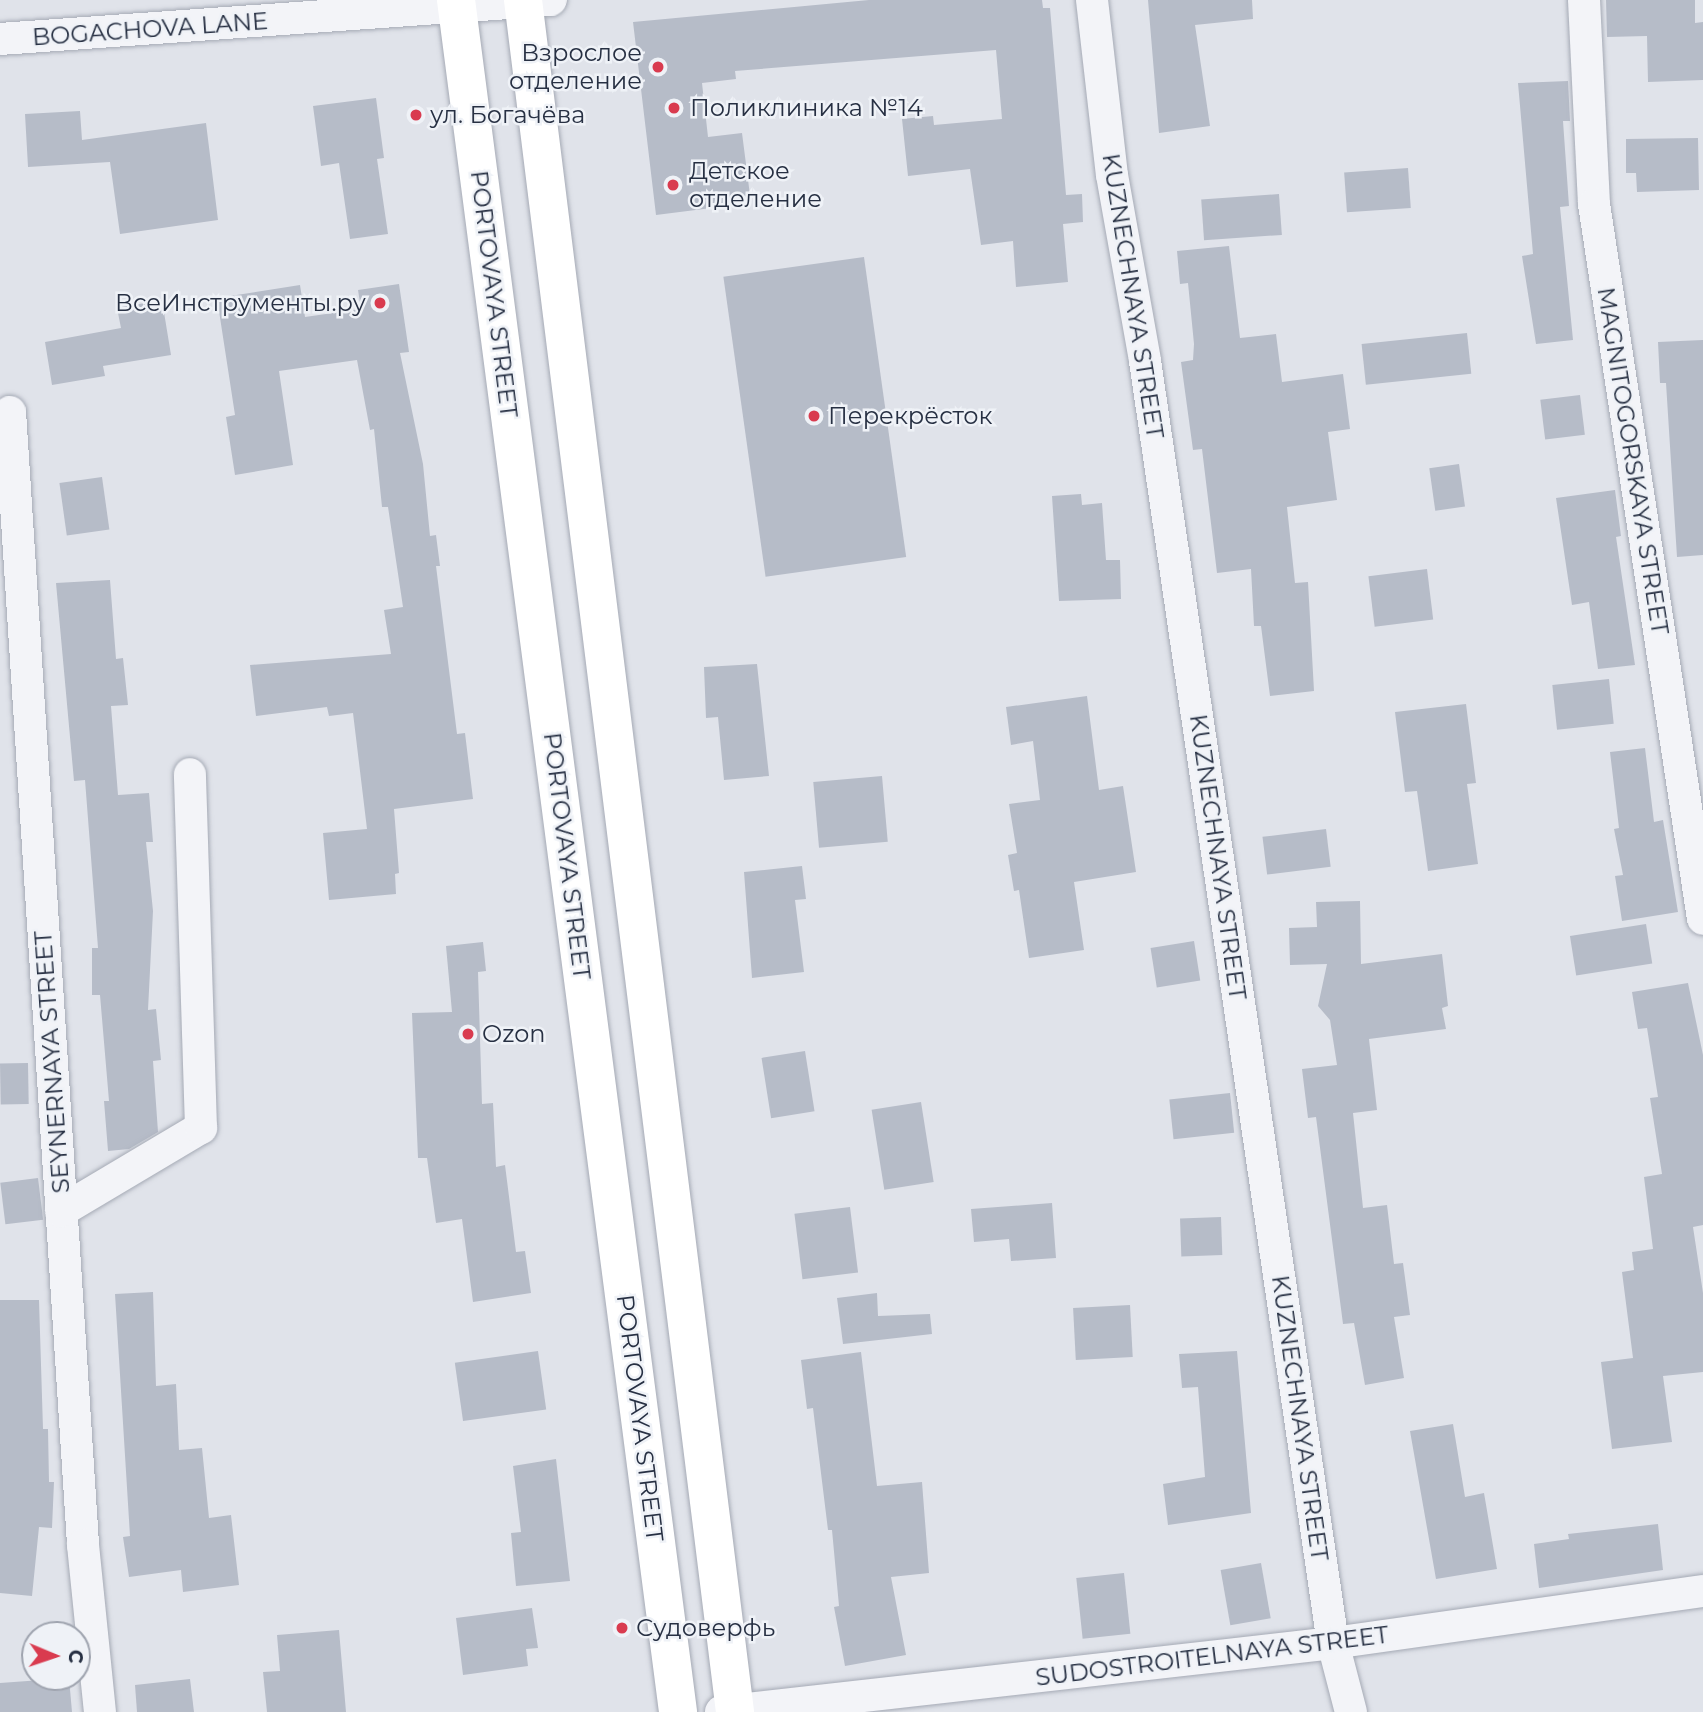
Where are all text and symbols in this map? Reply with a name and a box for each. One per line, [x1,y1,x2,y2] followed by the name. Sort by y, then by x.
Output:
[31,6,269,52] street label: BOGACHOVA LANE
[509,39,642,95] place label: Взрослое отделение
[648,57,668,77] marker: Взрослое отделение
[690,94,923,122] place label: Поликлиника №14
[664,98,684,118] marker: Поликлиника №14
[430,101,585,129] place label: ул. Богачёва
[408,107,424,123] marker: ул. Богачёва
[1096,151,1170,441] street label: KUZNECHNAYA STREET
[689,157,822,213] place label: Детское отделение
[465,169,523,419] street label: PORTOVAYA STREET
[663,175,683,195] marker: Детское отделение
[1591,285,1675,637] street label: MAGNITOGORSKAYA STREET
[115,289,366,317] place label: ВсеИнструменты.ру
[372,295,388,311] marker: ВсеИнструменты.ру
[828,402,992,430] place label: Перекрёсток
[806,408,822,424] marker: Перекрёсток
[1184,712,1252,1002] street label: KUZNECHNAYA STREET
[538,731,596,981] street label: PORTOVAYA STREET
[28,930,76,1194] street label: SEYNERNAYA STREET
[482,1020,545,1048] place label: Ozon
[460,1026,476,1042] marker: Ozon
[1266,1273,1334,1563] street label: KUZNECHNAYA STREET
[611,1293,669,1543] street label: PORTOVAYA STREET
[636,1614,775,1642] place label: Судоверфь
[614,1620,630,1636] marker: Судоверфь
[1034,1620,1390,1692] street label: SUDOSTROITELNAYA STREET
[21,1621,91,1691] north arrow
[64,1649,87,1664] text: С

